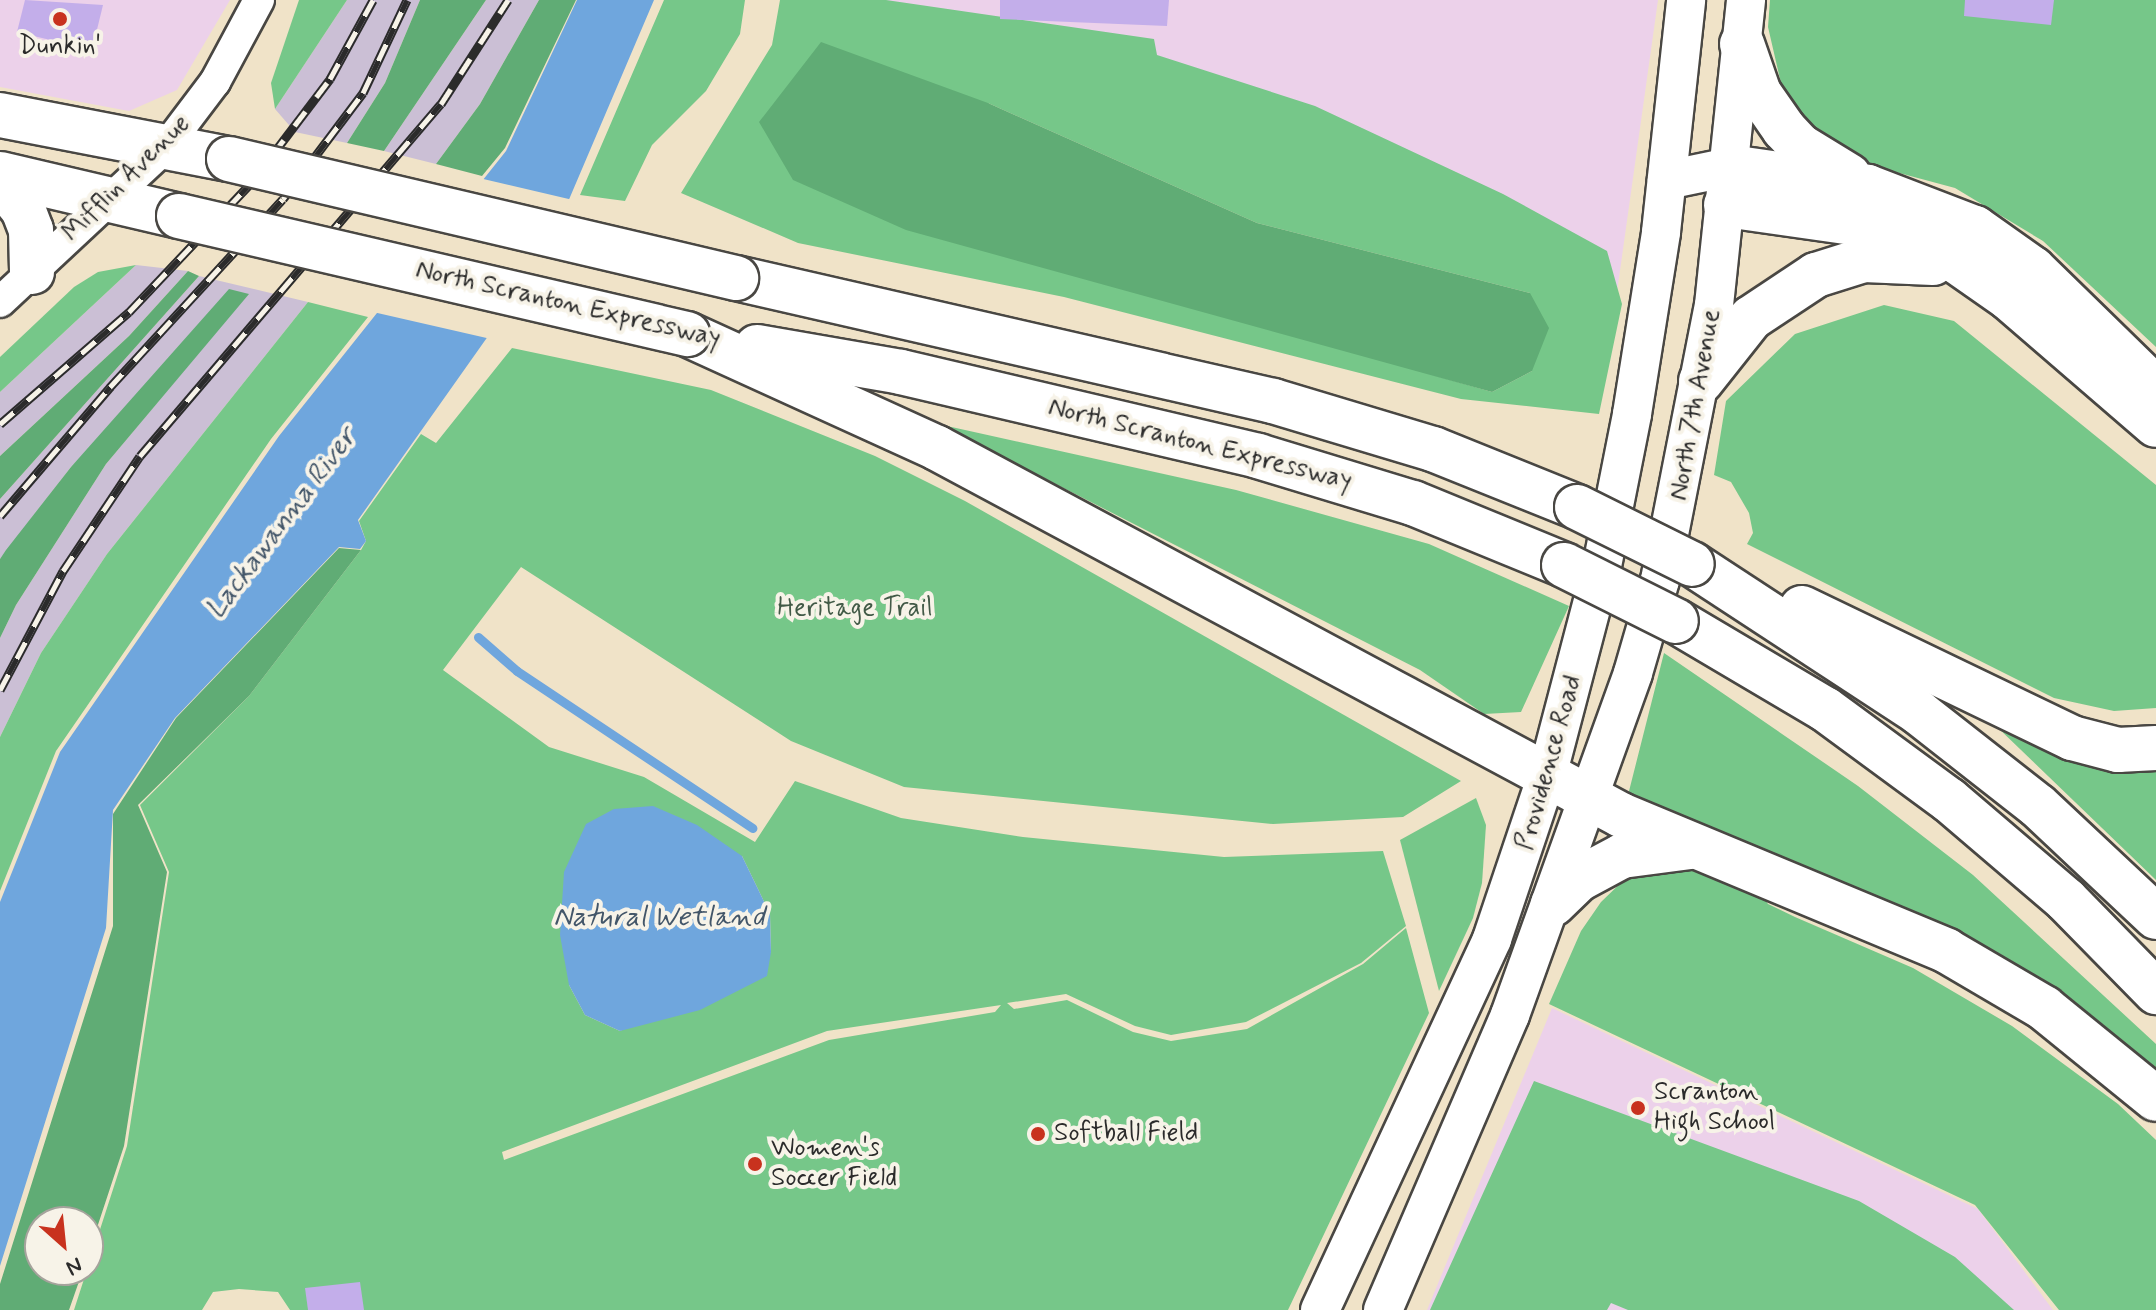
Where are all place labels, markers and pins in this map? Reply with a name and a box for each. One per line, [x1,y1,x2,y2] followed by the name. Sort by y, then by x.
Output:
[51,10,69,28] marker: Dunkin'
[19,31,101,63] place label: Dunkin'
[1654,1077,1775,1138] place label: Scranton High School
[1629,1099,1647,1117] marker: Scranton High School
[1054,1118,1198,1150] place label: Softball Field
[1029,1125,1047,1143] marker: Softball Field
[771,1133,898,1194] place label: Women's Soccer Field
[746,1155,764,1173] marker: Women's Soccer Field

